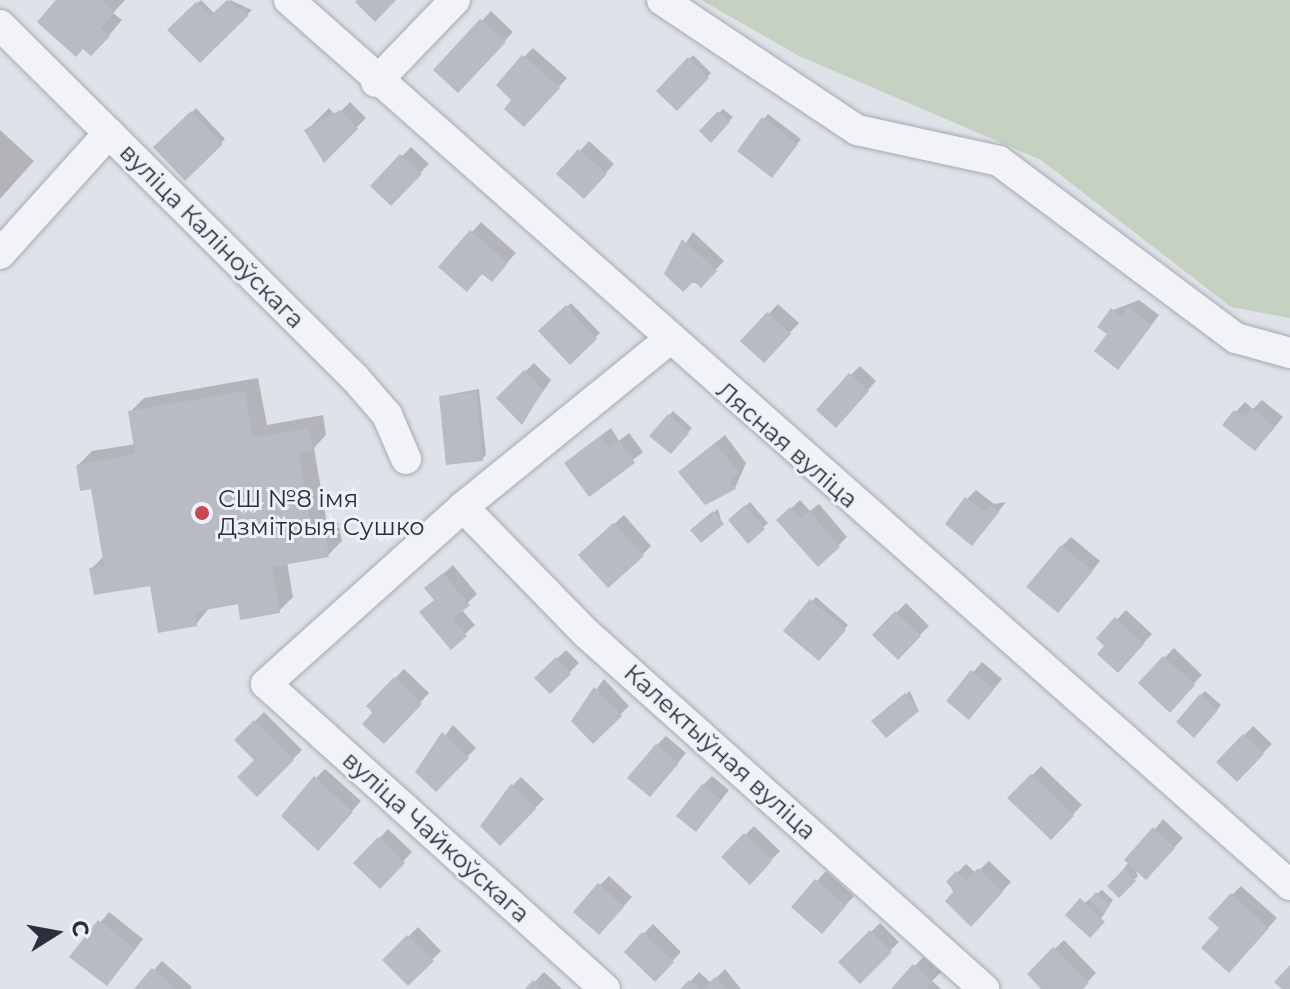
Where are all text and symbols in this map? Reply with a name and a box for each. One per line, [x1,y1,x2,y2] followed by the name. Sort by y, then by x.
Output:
[114,138,310,334] street label: вуліца Каліноўскага
[711,376,863,514] street label: Лясная вуліца
[218,485,425,541] place label: СШ №8 імя Дзмітрыя Сушко
[193,504,211,522] marker: СШ №8 імя Дзмітрыя Сушко
[618,658,822,846] street label: Калектыўная вуліца
[337,745,535,929] street label: вуліца Чайкоўскага
[16,893,96,973] north arrow
[65,918,95,939] text: С

